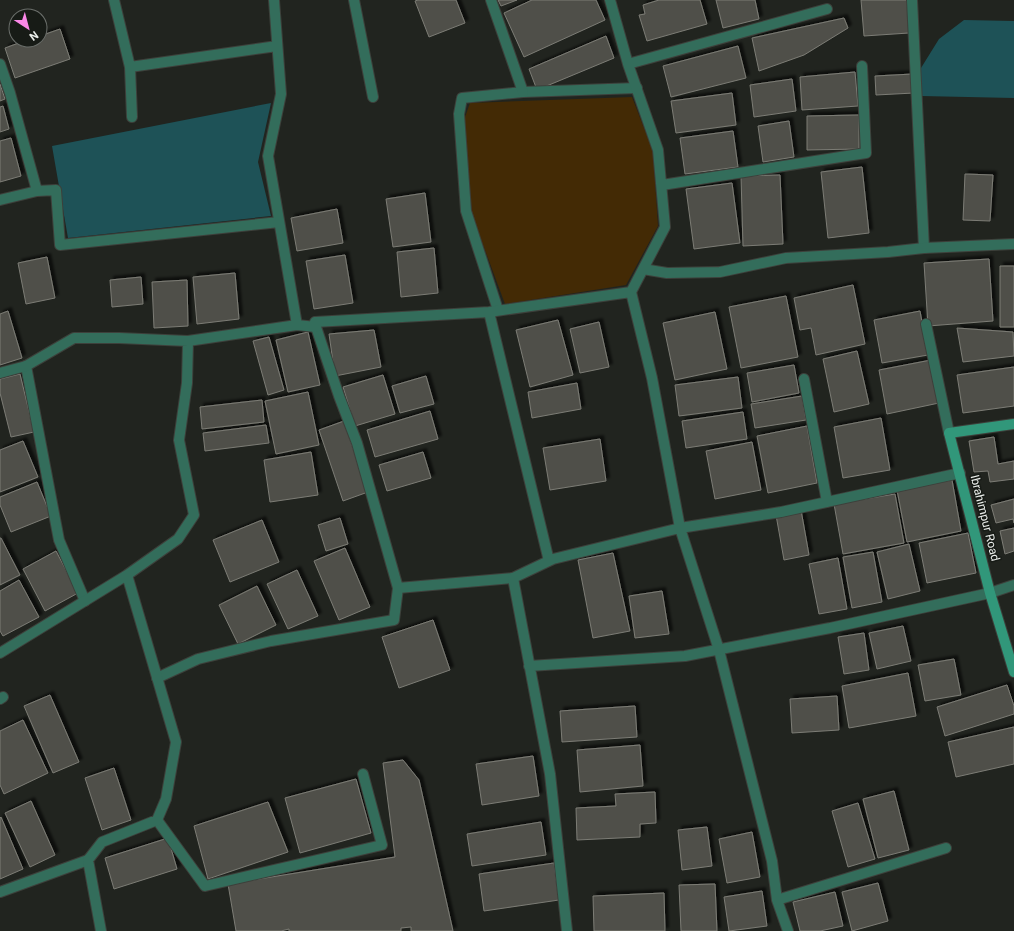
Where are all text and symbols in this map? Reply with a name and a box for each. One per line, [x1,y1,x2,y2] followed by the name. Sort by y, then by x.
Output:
[8,8,48,48] north arrow
[26,28,41,43] text: N
[968,473,1002,563] street label: Ibrahimpur Road

